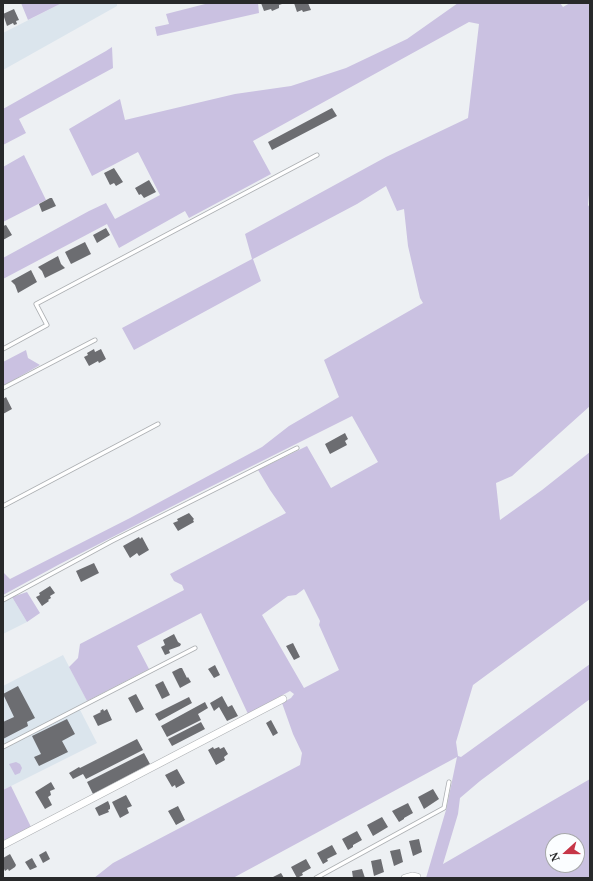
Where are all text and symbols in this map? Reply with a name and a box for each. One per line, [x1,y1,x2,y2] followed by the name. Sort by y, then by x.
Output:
[545,833,585,873] north arrow
[546,850,563,864] text: N

